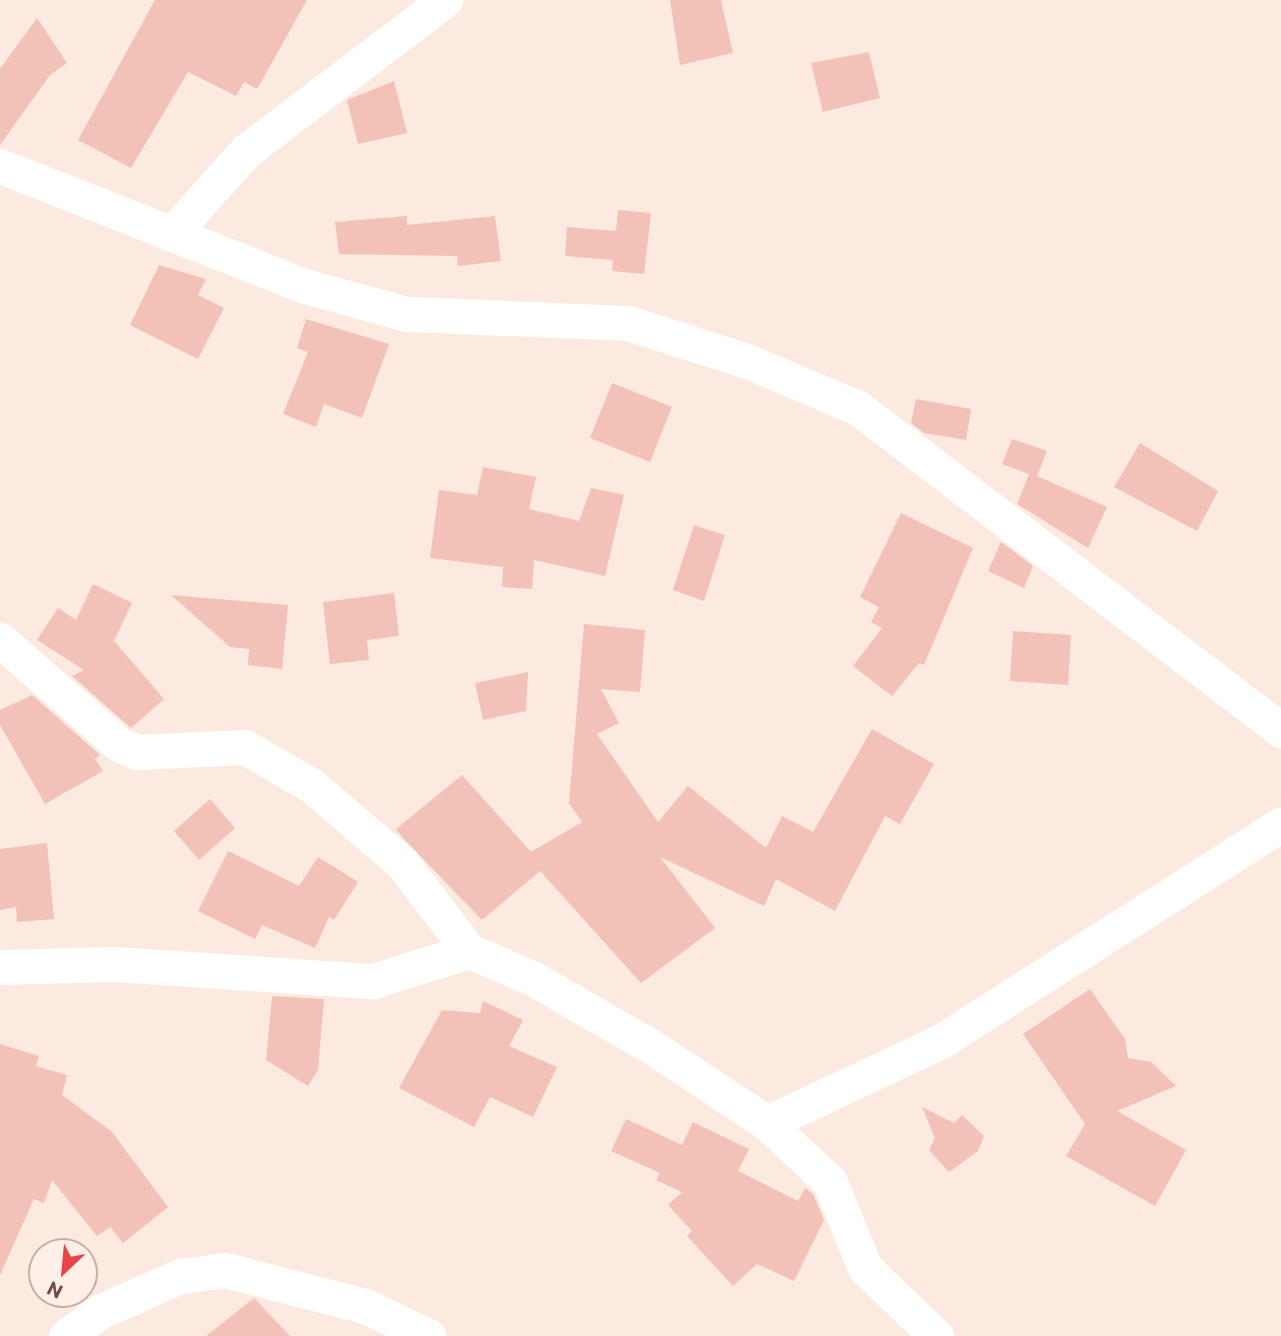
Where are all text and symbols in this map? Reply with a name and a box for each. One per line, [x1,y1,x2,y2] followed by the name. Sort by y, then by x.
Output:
[28,1238,98,1308] north arrow
[43,1277,66,1304] text: N

